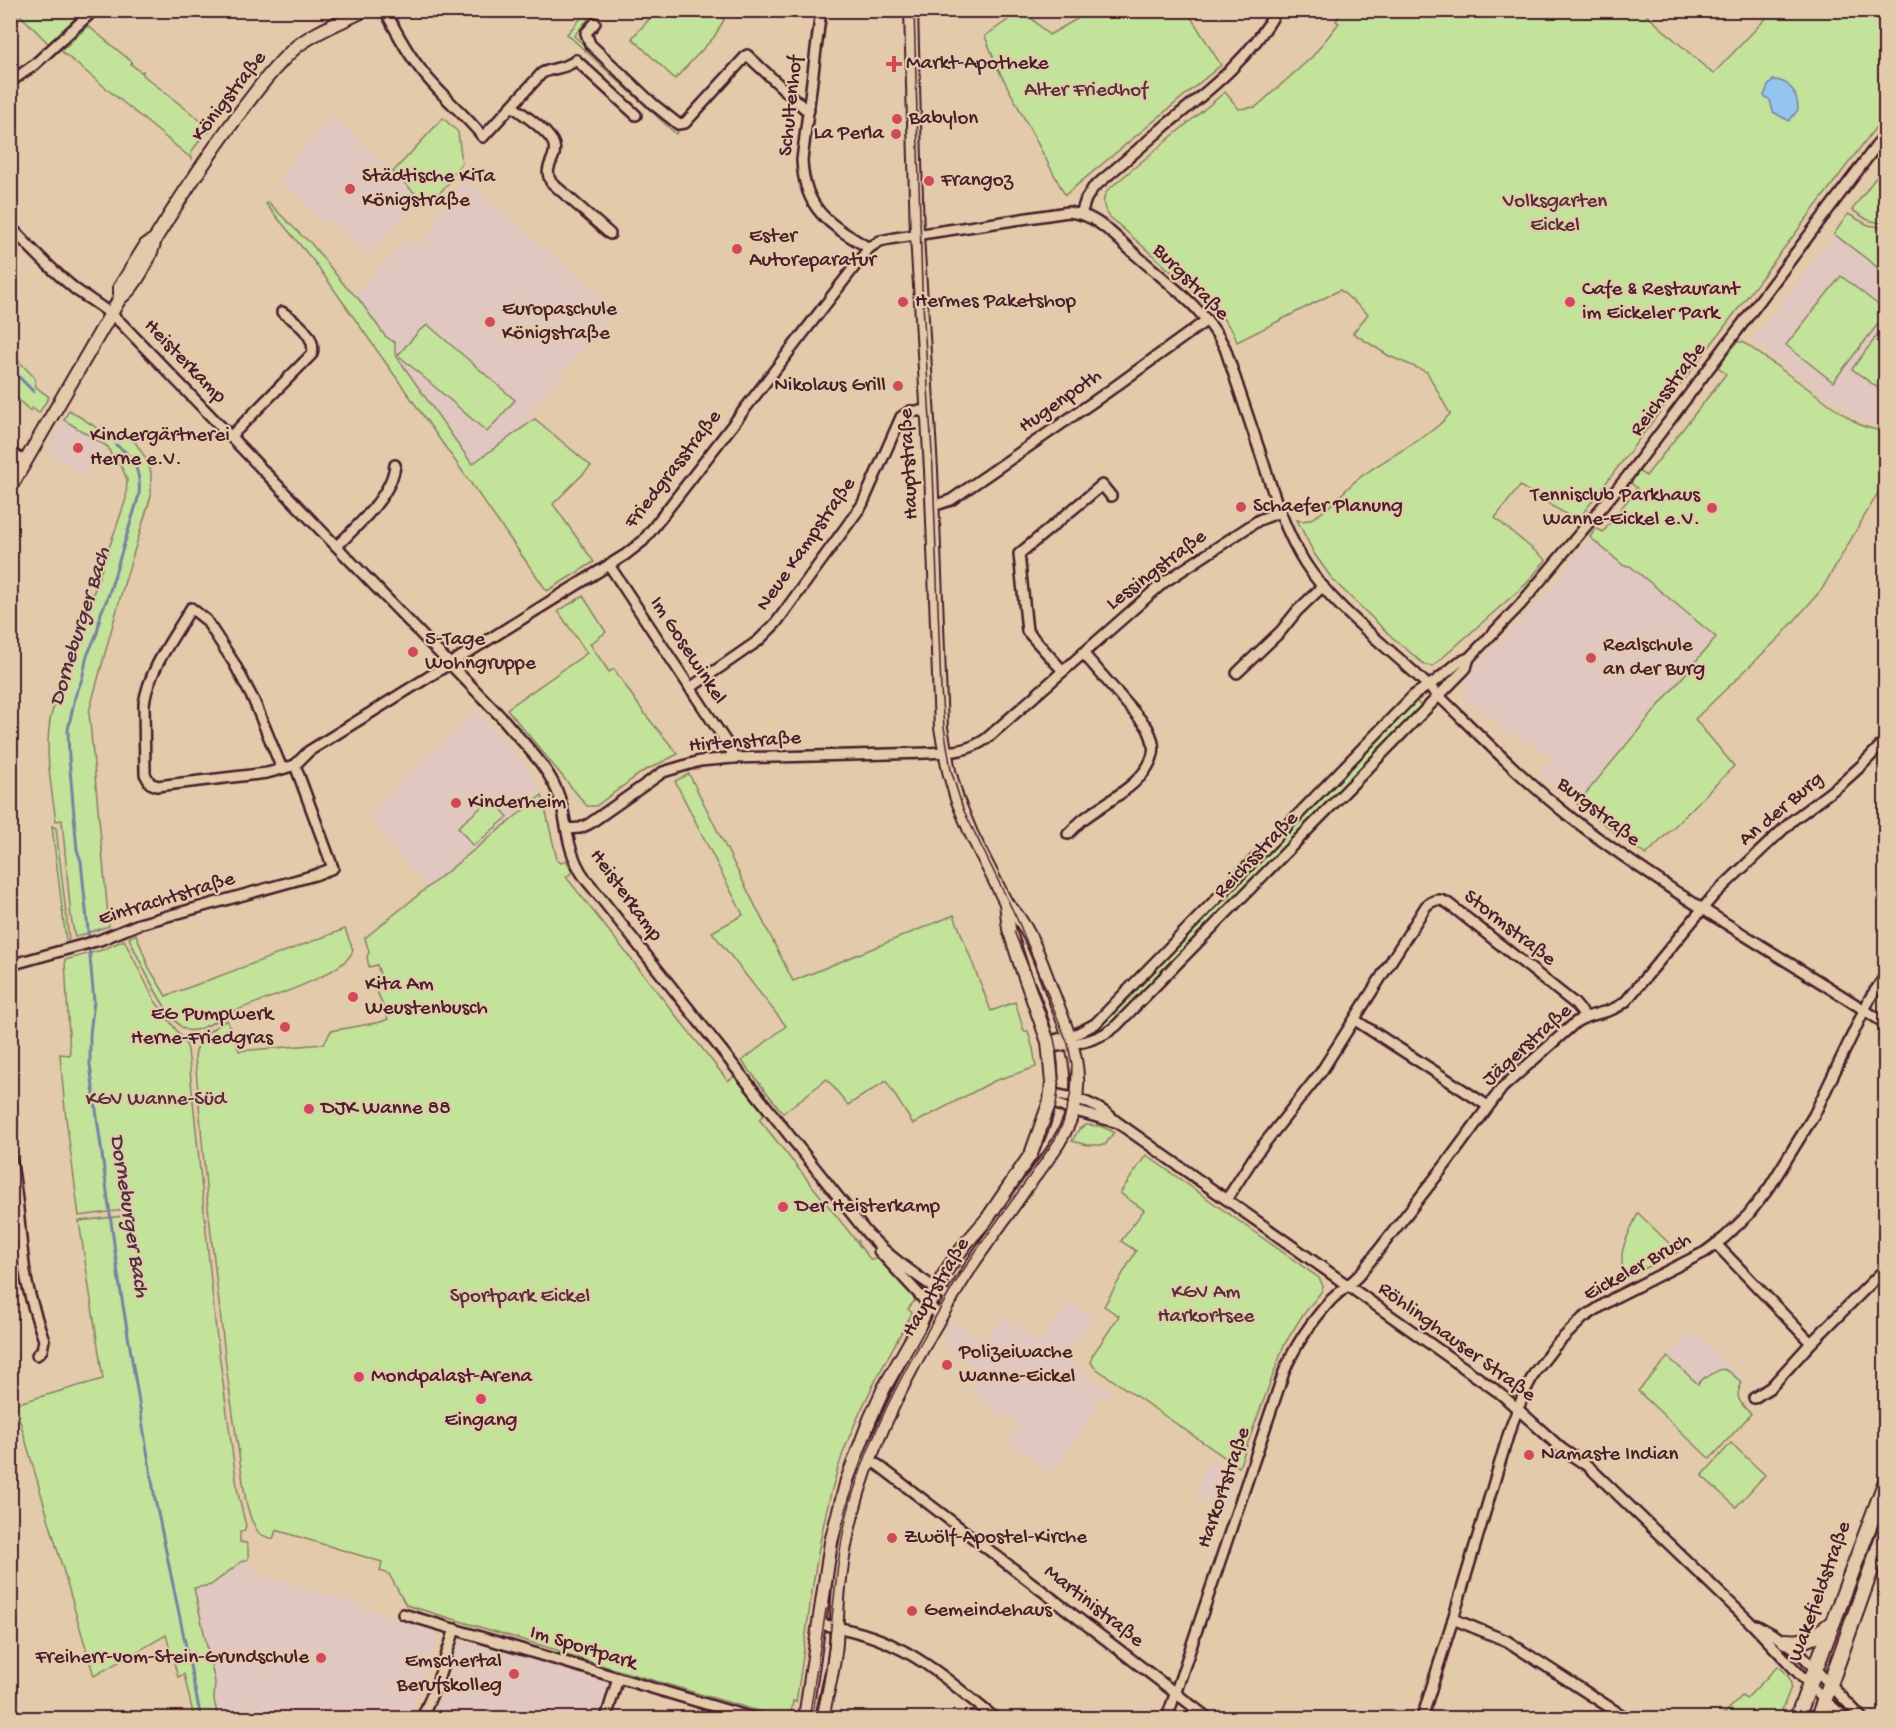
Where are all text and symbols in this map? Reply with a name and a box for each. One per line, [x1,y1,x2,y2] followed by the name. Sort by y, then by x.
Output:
[187,46,274,147] street label: Königstraße
[906,52,1050,77] place label: Markt-Apotheke
[774,53,810,157] street label: Schultenhof
[887,57,901,71] marker: Markt-Apotheke
[1024,79,1149,104] park label: Alter Friedhof
[908,107,978,132] place label: Babylon
[890,112,904,126] marker: Babylon
[814,122,885,147] place label: La Perla
[889,127,903,141] marker: La Perla
[362,165,497,214] place label: Städtische KiTa Königstraße
[940,169,1014,194] place label: Frangoz
[922,174,936,188] marker: Frangoz
[343,182,357,196] marker: Städtische KiTa Königstraße
[1502,190,1607,239] park label: Volksgarten Eickel
[749,225,877,274] place label: Ester Autoreparatur
[1145,238,1235,328] street label: Burgstraße
[730,242,744,256] marker: Ester Autoreparatur
[1582,278,1742,327] place label: Cafe & Restaurant im Eickeler Park
[915,290,1077,315] place label: Hermes Paketshop
[896,295,910,309] marker: Hermes Paketshop
[1563,295,1577,309] marker: Cafe & Restaurant im Eickeler Park
[502,298,618,347] place label: Europaschule Königstraße
[137,314,231,410] street label: Heisterkamp
[483,315,497,329] marker: Europaschule Königstraße
[1625,337,1713,442] street label: Reichsstraße
[1015,364,1107,440] street label: Hugenpoth
[774,374,886,399] place label: Nikolaus Grill
[891,379,905,393] marker: Nikolaus Grill
[619,405,729,535] street label: Friedgrasstraße
[895,407,925,520] street label: Hauptstraße
[90,424,230,473] place label: Kindergärtnerei Herne e.V.
[71,441,85,455] marker: Kindergärtnerei Herne e.V.
[752,472,863,617] street label: Neue Kampstraße
[1530,484,1701,533] place label: Tennisclub Parkhaus Wanne-Eickel e.V.
[1253,495,1403,520] place label: Schaefer Planung
[1234,500,1248,514] marker: Schaefer Planung
[1705,501,1719,515] marker: Tennisclub Parkhaus Wanne-Eickel e.V.
[1102,524,1213,617] street label: Lessingstraße
[44,544,118,710] water label: Dorneburger Bach
[643,592,731,710] street label: Im Gosewinkel
[425,628,537,677] place label: 5-Tage Wohngruppe
[1603,634,1705,683] place label: Realschule an der Burg
[406,645,420,659] marker: 5-Tage Wohngruppe
[1584,651,1598,665] marker: Realschule an der Burg
[688,727,803,759] street label: Hirtenstraße
[1735,767,1829,853] street label: An der Burg
[1551,772,1646,854] street label: Burgstraße
[468,791,566,816] place label: Kinderheim
[449,796,463,810] marker: Kinderheim
[1209,806,1306,905] street label: Reichsstraße
[583,845,667,948] street label: Heisterkamp
[96,867,239,933] street label: Eintrachtstraße
[1458,885,1561,974] street label: Stormstraße
[365,973,488,1022] place label: Kita Am Weustenbusch
[346,990,360,1004] marker: Kita Am Weustenbusch
[1478,998,1579,1093] street label: Jägerstraße
[131,1003,276,1052] place label: EG Pumpwerk Herne-Friedgras
[278,1020,292,1034] marker: EG Pumpwerk Herne-Friedgras
[86,1088,228,1113] park label: KGV Wanne-Süd
[319,1097,451,1122] place label: DJK Wanne 88
[302,1102,316,1116] marker: DJK Wanne 88
[102,1133,154,1300] water label: Dorneburger Bach
[793,1195,941,1220] place label: Der Heisterkamp
[776,1200,790,1214] marker: Der Heisterkamp
[1580,1228,1696,1308] street label: Eickeler Bruch
[898,1233,977,1342] street label: Hauptstraße
[1372,1277,1541,1409] street label: Röhlinghauser Straße
[1158,1281,1256,1330] park label: KGV Am Harkortsee
[450,1285,590,1310] park label: Sportpark Eickel
[958,1341,1076,1390] place label: Polizeiwache Wanne-Eickel
[940,1358,954,1372] marker: Polizeiwache Wanne-Eickel
[371,1365,534,1390] place label: Mondpalast-Arena
[352,1370,366,1384] marker: Mondpalast-Arena
[474,1392,488,1406] marker: Eingang
[444,1409,518,1434] place label: Eingang
[1193,1423,1258,1552] street label: Harkortstraße
[1541,1443,1679,1468] place label: Namaste Indian
[1522,1448,1536,1462] marker: Namaste Indian
[1784,1517,1858,1666] street label: Wakefieldstraße
[904,1526,1088,1551] place label: Zwölf-Apostel-Kirche
[885,1531,899,1545] marker: Zwölf-Apostel-Kirche
[1038,1560,1149,1655] street label: Martinistraße
[924,1599,1053,1624] place label: Gemeindehaus
[905,1604,919,1618] marker: Gemeindehaus
[526,1621,642,1678] street label: Im Sportpark
[35,1646,310,1671] place label: Freiherr-vom-Stein-Grundschule
[396,1650,502,1699] place label: Emschertal Berufskolleg
[314,1651,328,1665] marker: Freiherr-vom-Stein-Grundschule
[507,1667,521,1681] marker: Emschertal Berufskolleg

